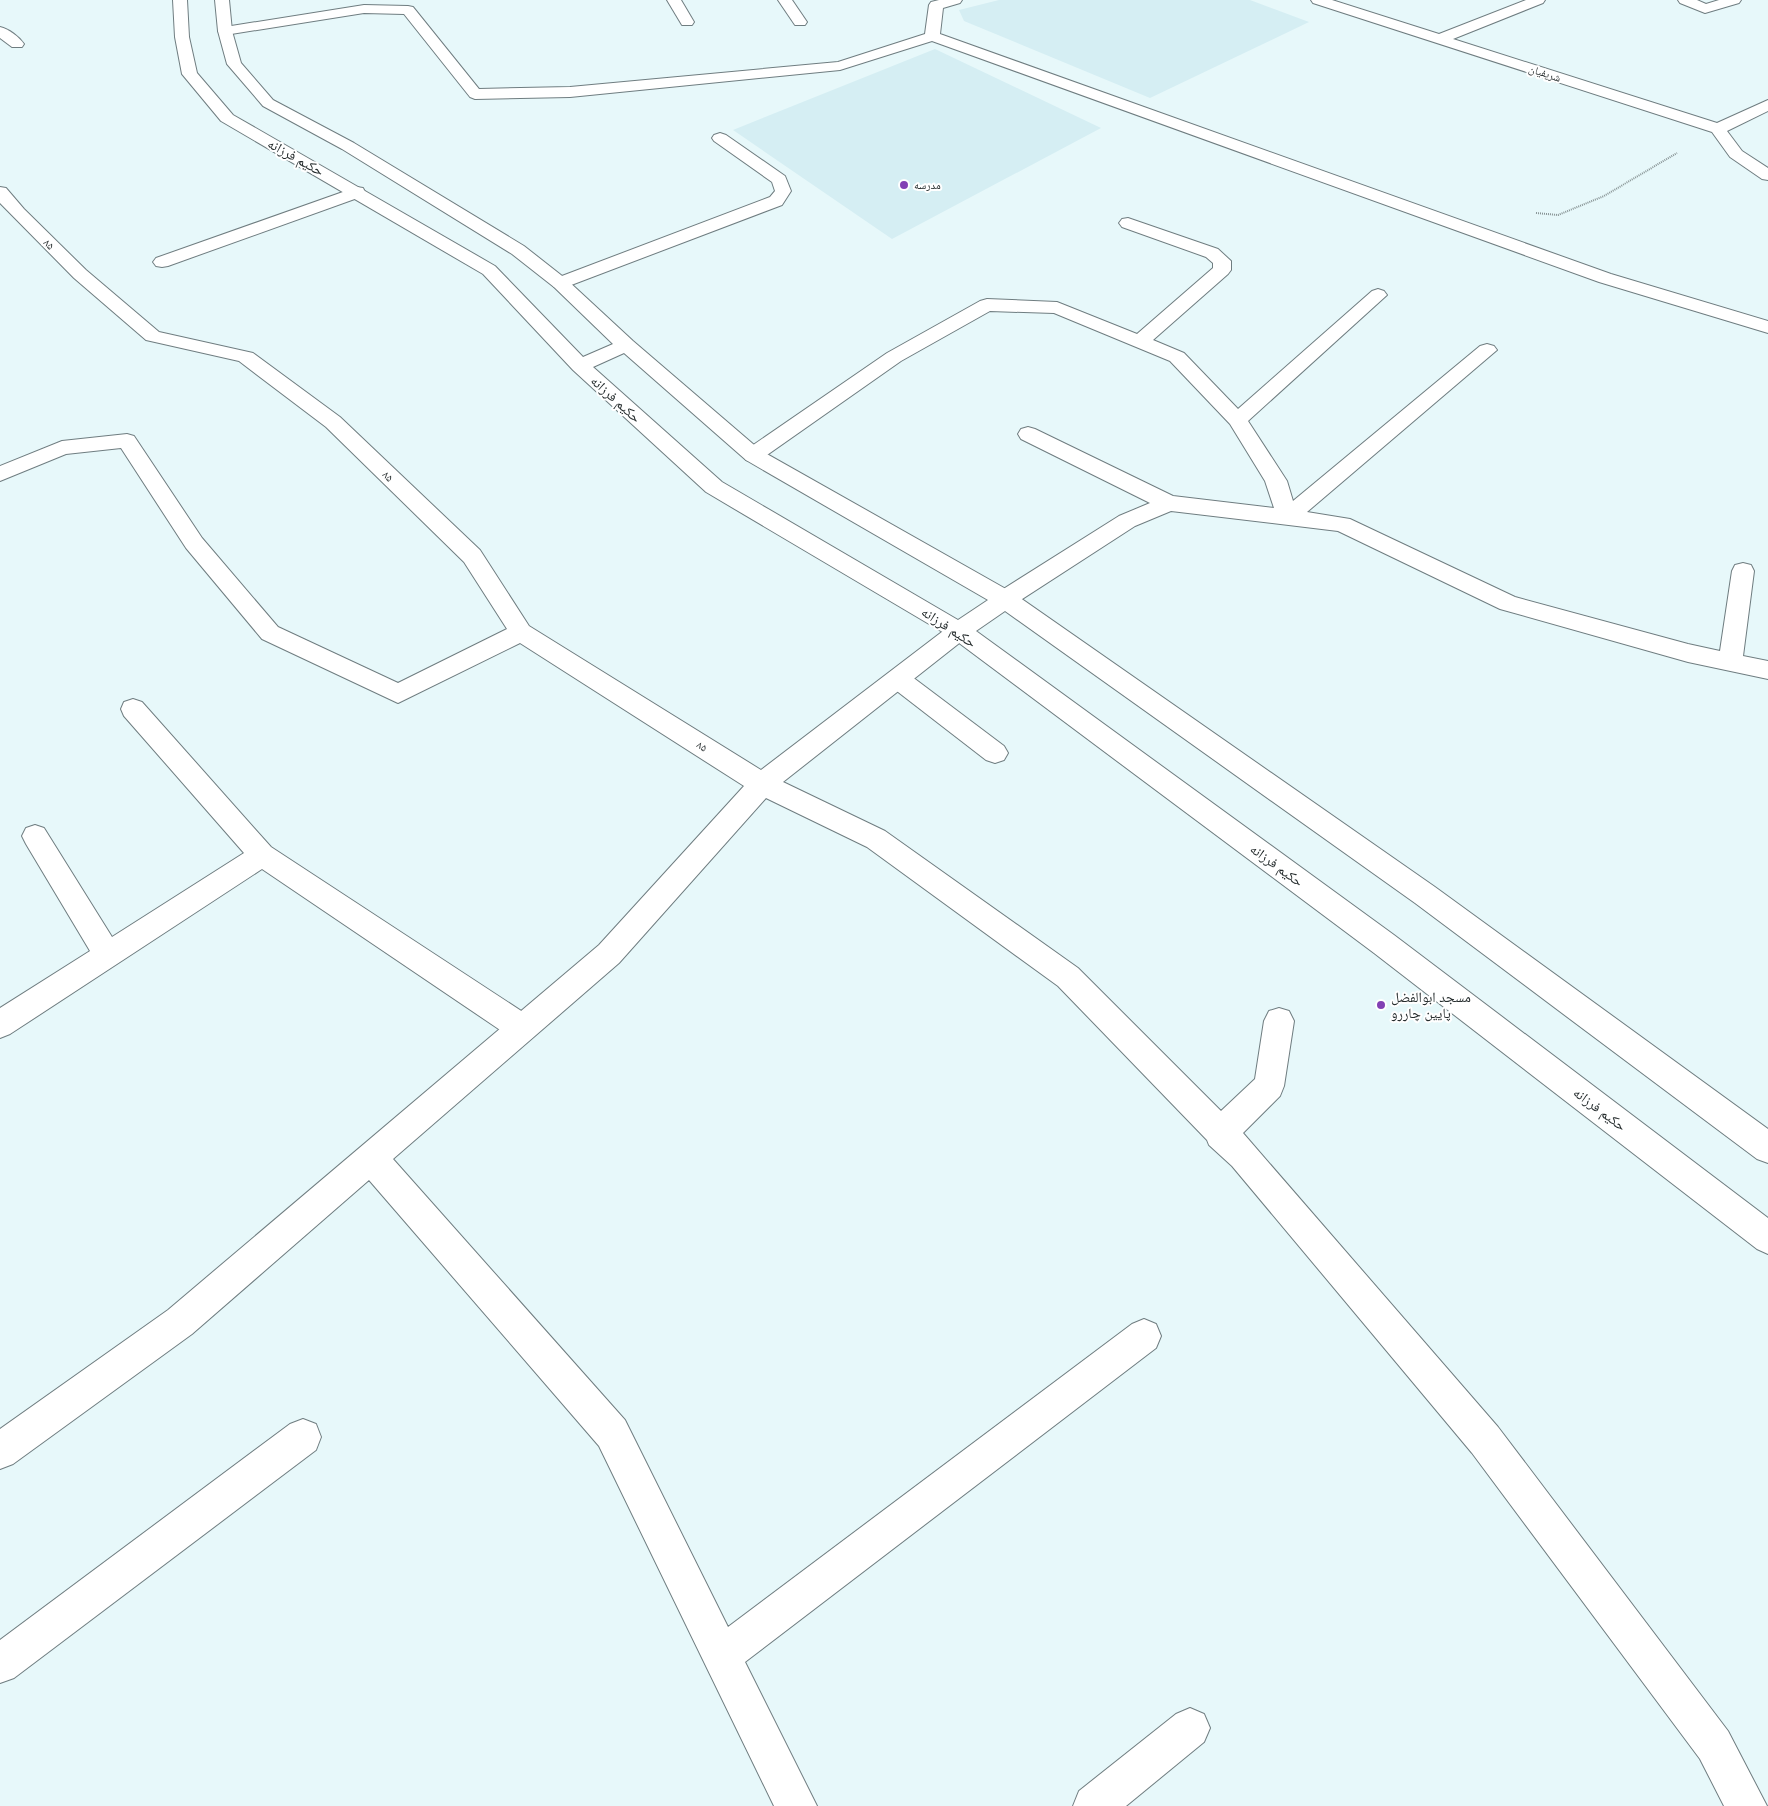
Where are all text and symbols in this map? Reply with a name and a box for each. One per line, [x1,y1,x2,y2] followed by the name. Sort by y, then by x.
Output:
[1527,62,1563,85] street label: شریفیان
[264,135,327,181] street label: حکیم فرزانه
[898,179,910,191] marker: مدرسه
[914,179,941,192] place label: مدرسه
[41,236,57,253] street label: ۸۵
[586,372,644,427] street label: حکیم فرزانه
[380,468,396,485] street label: ۸۵
[918,603,979,652] street label: حکیم فرزانه
[694,738,709,755] street label: ۸۵
[1246,840,1307,891] street label: حکیم فرزانه
[1391,989,1471,1022] place label: مسجد ابوالفضل پایین چاررو
[1375,999,1387,1011] marker: مسجد ابوالفضل پایین چاررو
[1569,1084,1630,1136] street label: حکیم فرزانه

